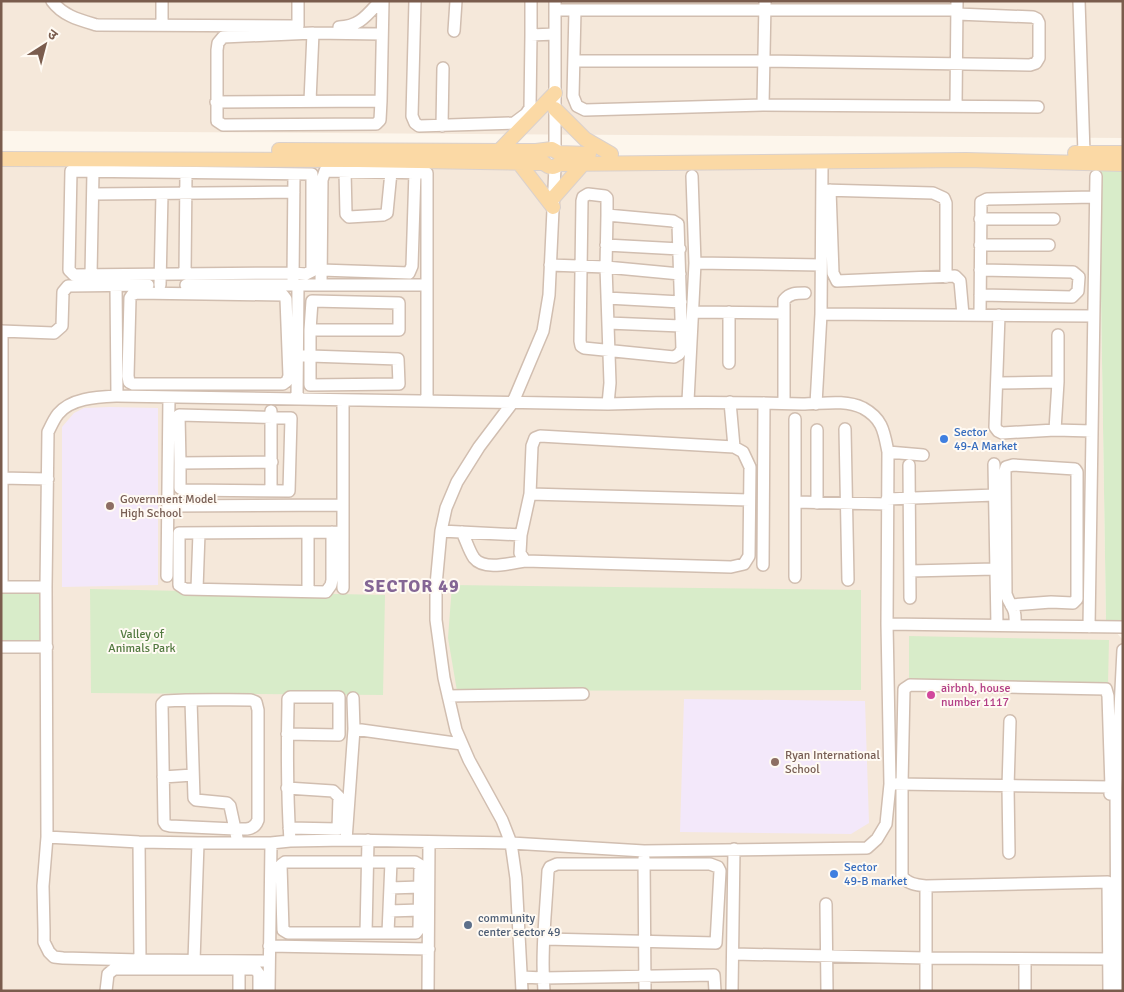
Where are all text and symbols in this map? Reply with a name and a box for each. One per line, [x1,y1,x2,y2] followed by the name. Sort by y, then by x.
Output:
[20,20,70,70] north arrow
[44,26,61,45] text: उ
[954,425,1017,454] place label: Sector 49-A Market
[938,433,950,445] marker: Sector 49-A Market
[120,492,217,521] place label: Government Model High School
[104,500,116,512] marker: Government Model High School
[364,575,460,597] district label: SECTOR 49
[108,627,176,656] park label: Valley of Animals Park
[941,681,1010,710] place label: airbnb, house number 1117
[925,689,937,701] marker: airbnb, house number 1117
[785,748,880,777] place label: Ryan International School
[769,756,781,768] marker: Ryan International School
[844,860,907,889] place label: Sector 49-B market
[828,868,840,880] marker: Sector 49-B market
[478,911,561,940] place label: community center sector 49
[462,919,474,931] marker: community center sector 49

